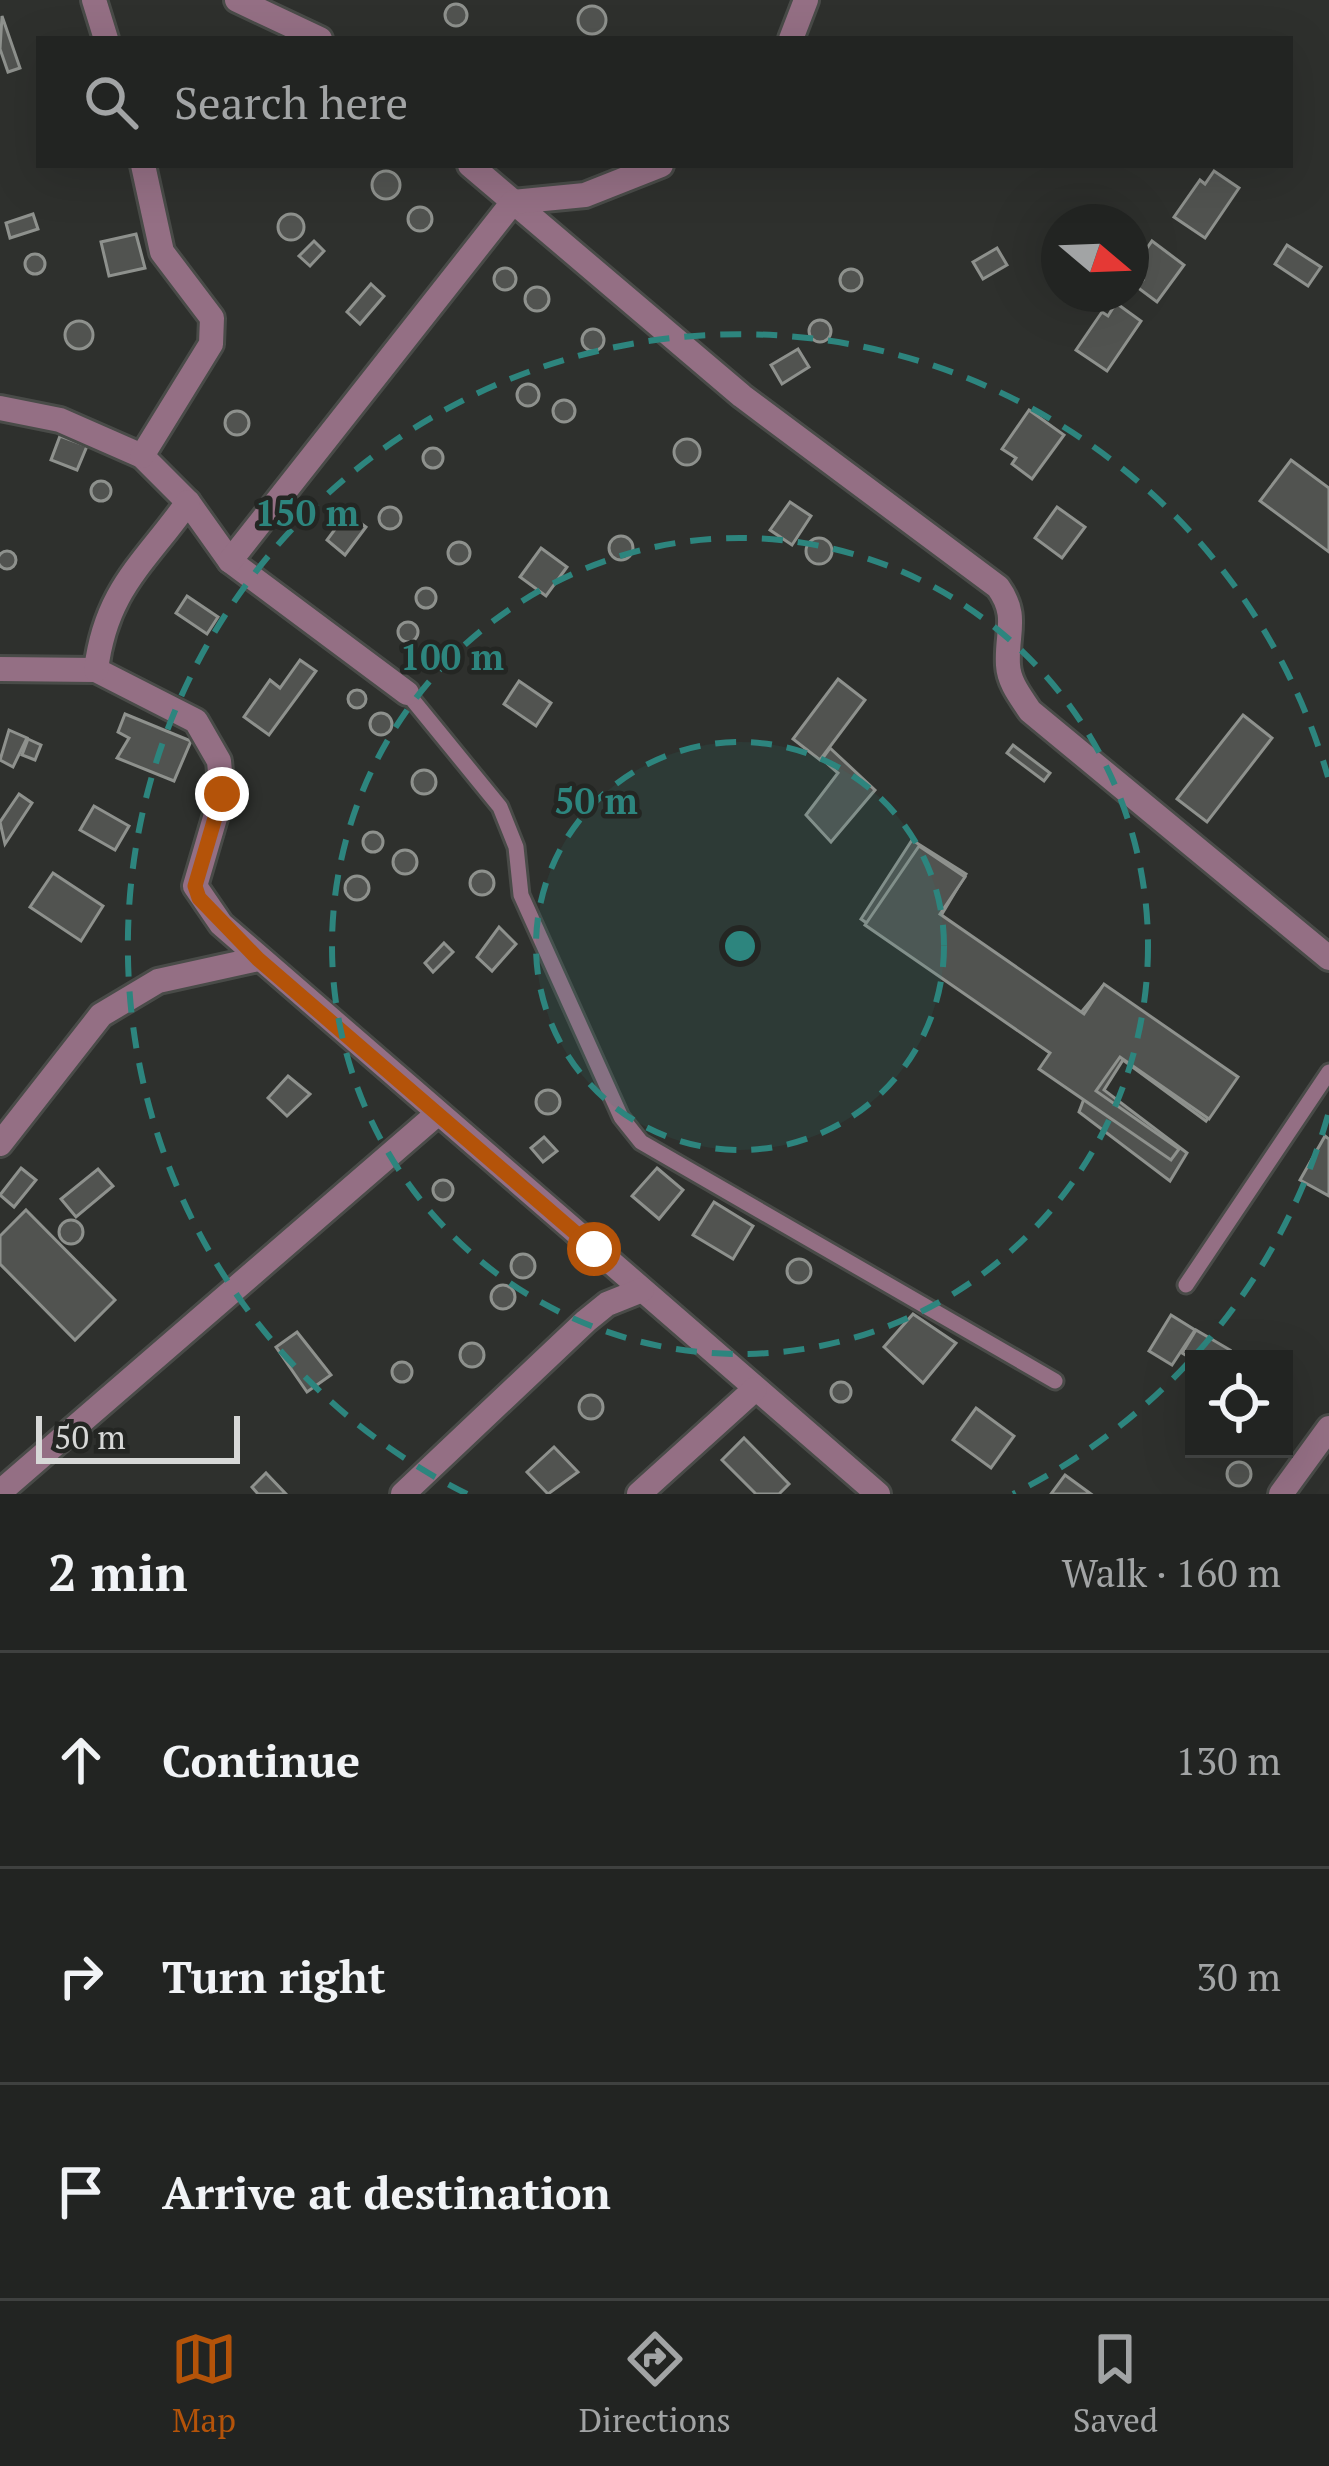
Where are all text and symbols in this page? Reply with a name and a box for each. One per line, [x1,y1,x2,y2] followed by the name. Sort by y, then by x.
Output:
[36,36,1293,168] search box
[78,69,144,135] icon: search
[174,72,408,132] text: Search here
[1041,204,1149,312] north arrow
[255,489,359,536] text: 150 m
[400,633,504,680] text: 100 m
[195,767,249,821] route end
[554,777,638,824] text: 50 m
[719,925,761,967] centre of rings
[567,1222,621,1276] route start
[1185,1350,1293,1458] map controls
[1185,1350,1293,1458] button: locate
[36,1410,240,1463] scale bar
[54,1415,126,1458] text: 50 m
[48,1538,188,1606] text: 2 min
[1062,1546,1281,1598] text: Walk · 160 m
[48,1727,114,1793] icon: ahead
[162,1730,360,1790] text: Continue
[1176,1734,1281,1786] text: 130 m
[48,1943,114,2009] icon: right
[162,1946,386,2006] text: Turn right
[1196,1950,1281,2002] text: 30 m
[48,2159,114,2225] icon: arrive
[162,2162,611,2222] text: Arrive at destination
[171,2326,237,2441] tab: Map
[579,2326,731,2441] tab: Directions
[1073,2326,1158,2441] tab: Saved

